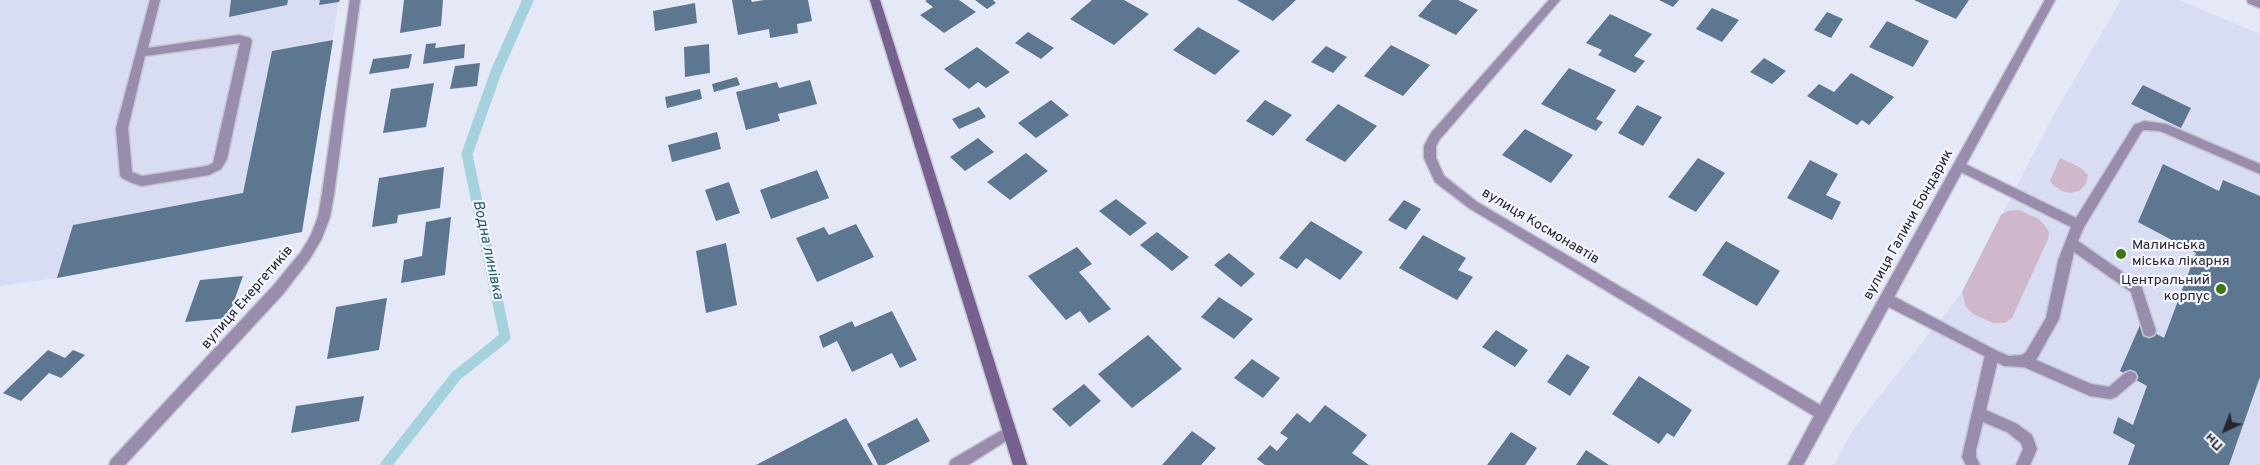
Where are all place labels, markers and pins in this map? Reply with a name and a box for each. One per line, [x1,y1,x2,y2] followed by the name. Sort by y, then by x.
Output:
[2132,238,2230,270] place label: Малинська міська лікарня
[2114,247,2128,261] marker: Малинська міська лікарня
[2121,273,2210,306] place label: Центральний корпус
[2214,282,2228,296] marker: Центральний корпус

